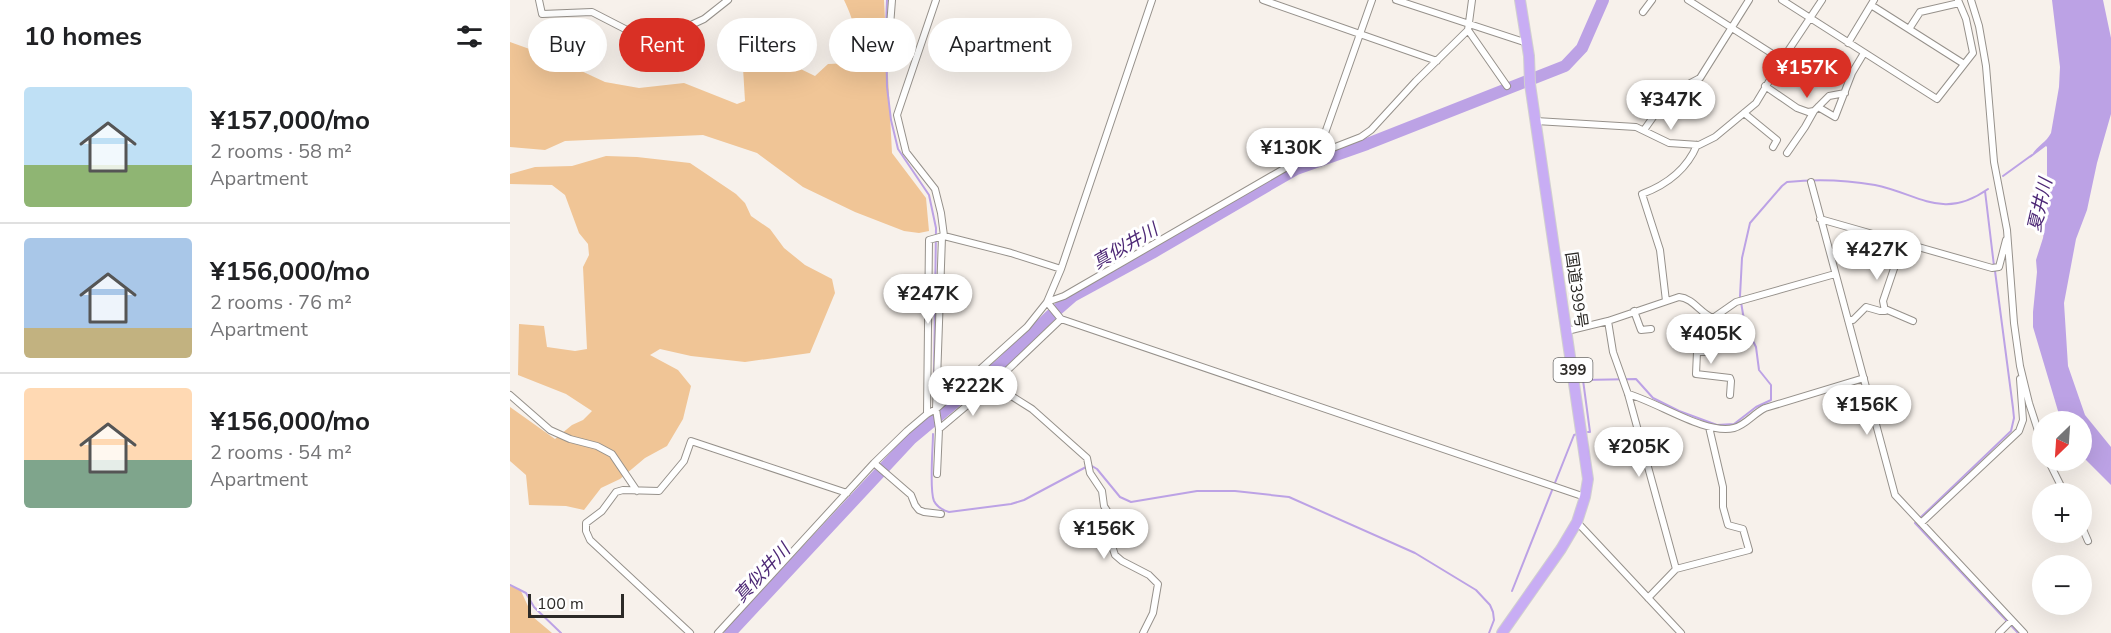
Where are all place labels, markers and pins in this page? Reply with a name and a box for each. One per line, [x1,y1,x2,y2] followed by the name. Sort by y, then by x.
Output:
[1765,48,1849,99] pin: ¥157K
[1629,80,1713,131] pin: ¥347K
[1249,128,1333,179] pin: ¥130K
[1835,230,1919,281] pin: ¥427K
[886,274,970,325] pin: ¥247K
[1669,314,1753,365] pin: ¥405K
[931,366,1015,417] pin: ¥222K
[1825,385,1909,436] pin: ¥156K
[1597,427,1681,478] pin: ¥205K
[1062,509,1146,560] pin: ¥156K

